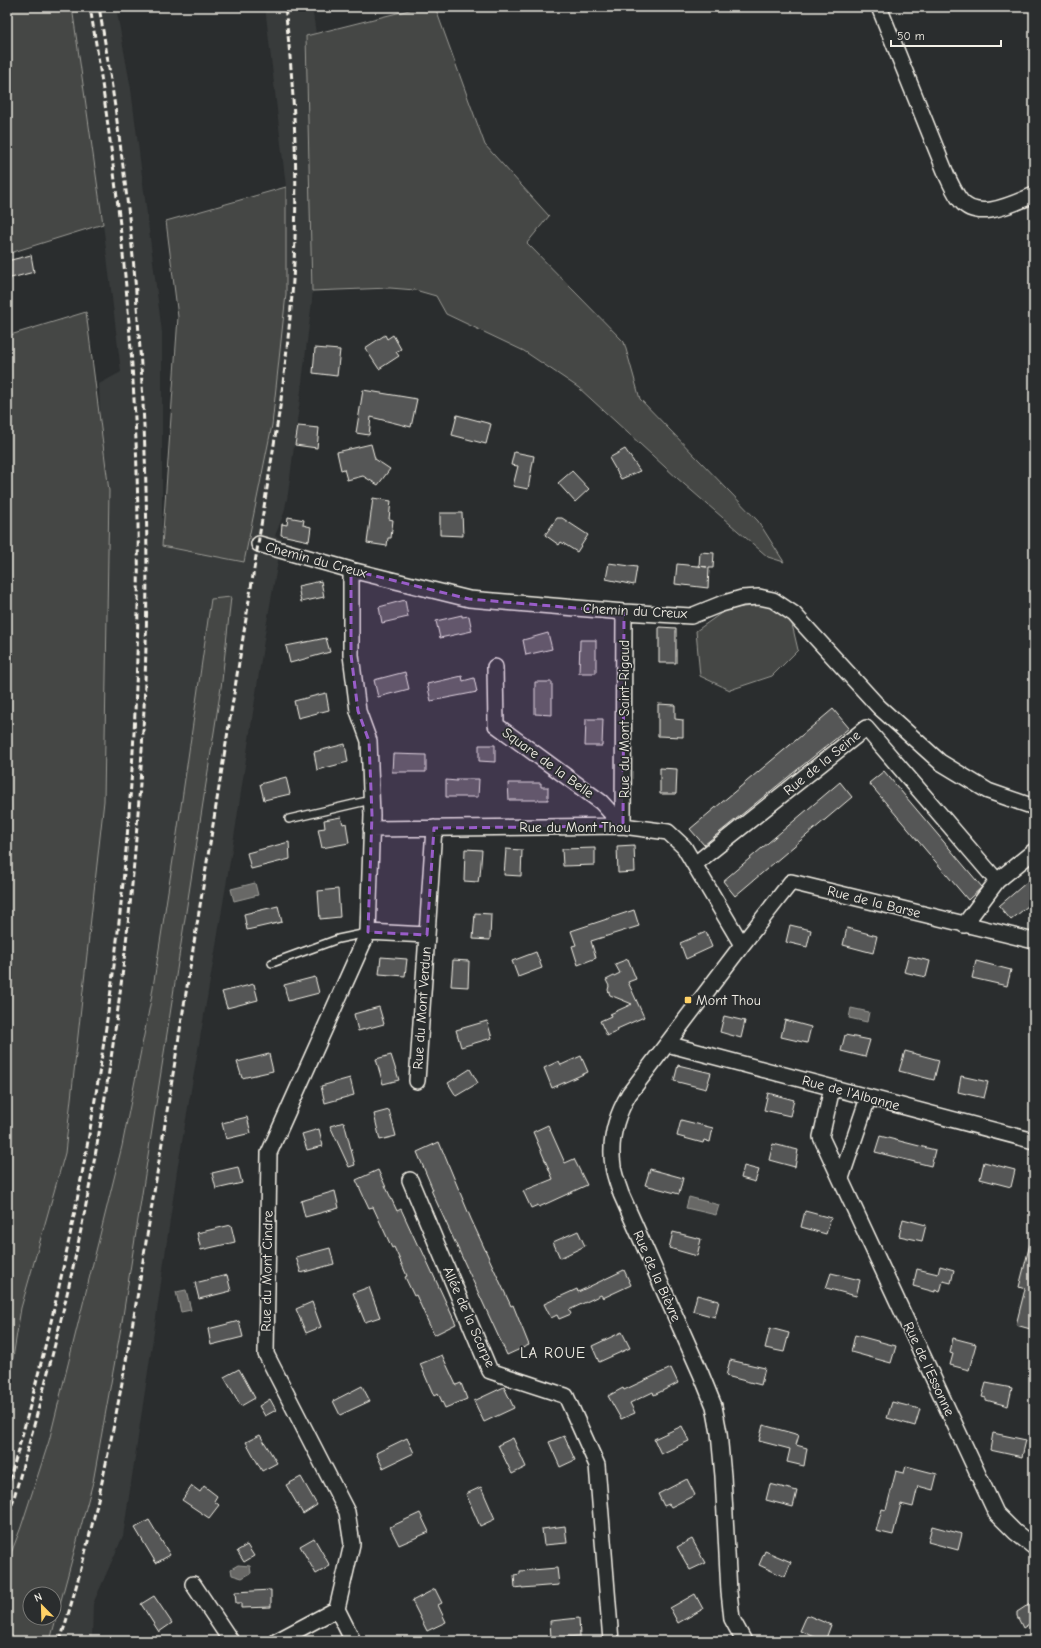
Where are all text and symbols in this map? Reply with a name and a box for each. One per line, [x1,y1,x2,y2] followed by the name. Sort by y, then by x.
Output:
[891,22,1001,48] scale bar
[897,29,925,43] text: 50 m
[263,538,369,582] street label: Chemin du Creux
[583,600,688,622] street label: Chemin du Creux
[616,640,633,798] street label: Rue du Mont Saint-Rigaud
[499,724,597,802] street label: Square de la Belle
[780,727,864,799] street label: Rue de la Seine
[519,819,631,836] street label: Rue du Mont Thou
[826,882,922,922] street label: Rue de la Barse
[409,946,435,1070] street label: Rue du Mont Verdun
[696,992,761,1009] place label: Mont Thou
[683,995,693,1005] marker: Mont Thou
[800,1072,902,1114] street label: Rue de l'Albanne
[257,1210,277,1332] street label: Rue du Mont Cindre
[629,1228,685,1324] street label: Rue de la Bièvre
[439,1264,499,1370] street label: Allée de la Scarpe
[900,1319,958,1419] street label: Rue de l'Essonne
[520,1344,586,1362] district label: LA ROUE
[22,1586,62,1626] north arrow
[32,1590,44,1605] text: N

